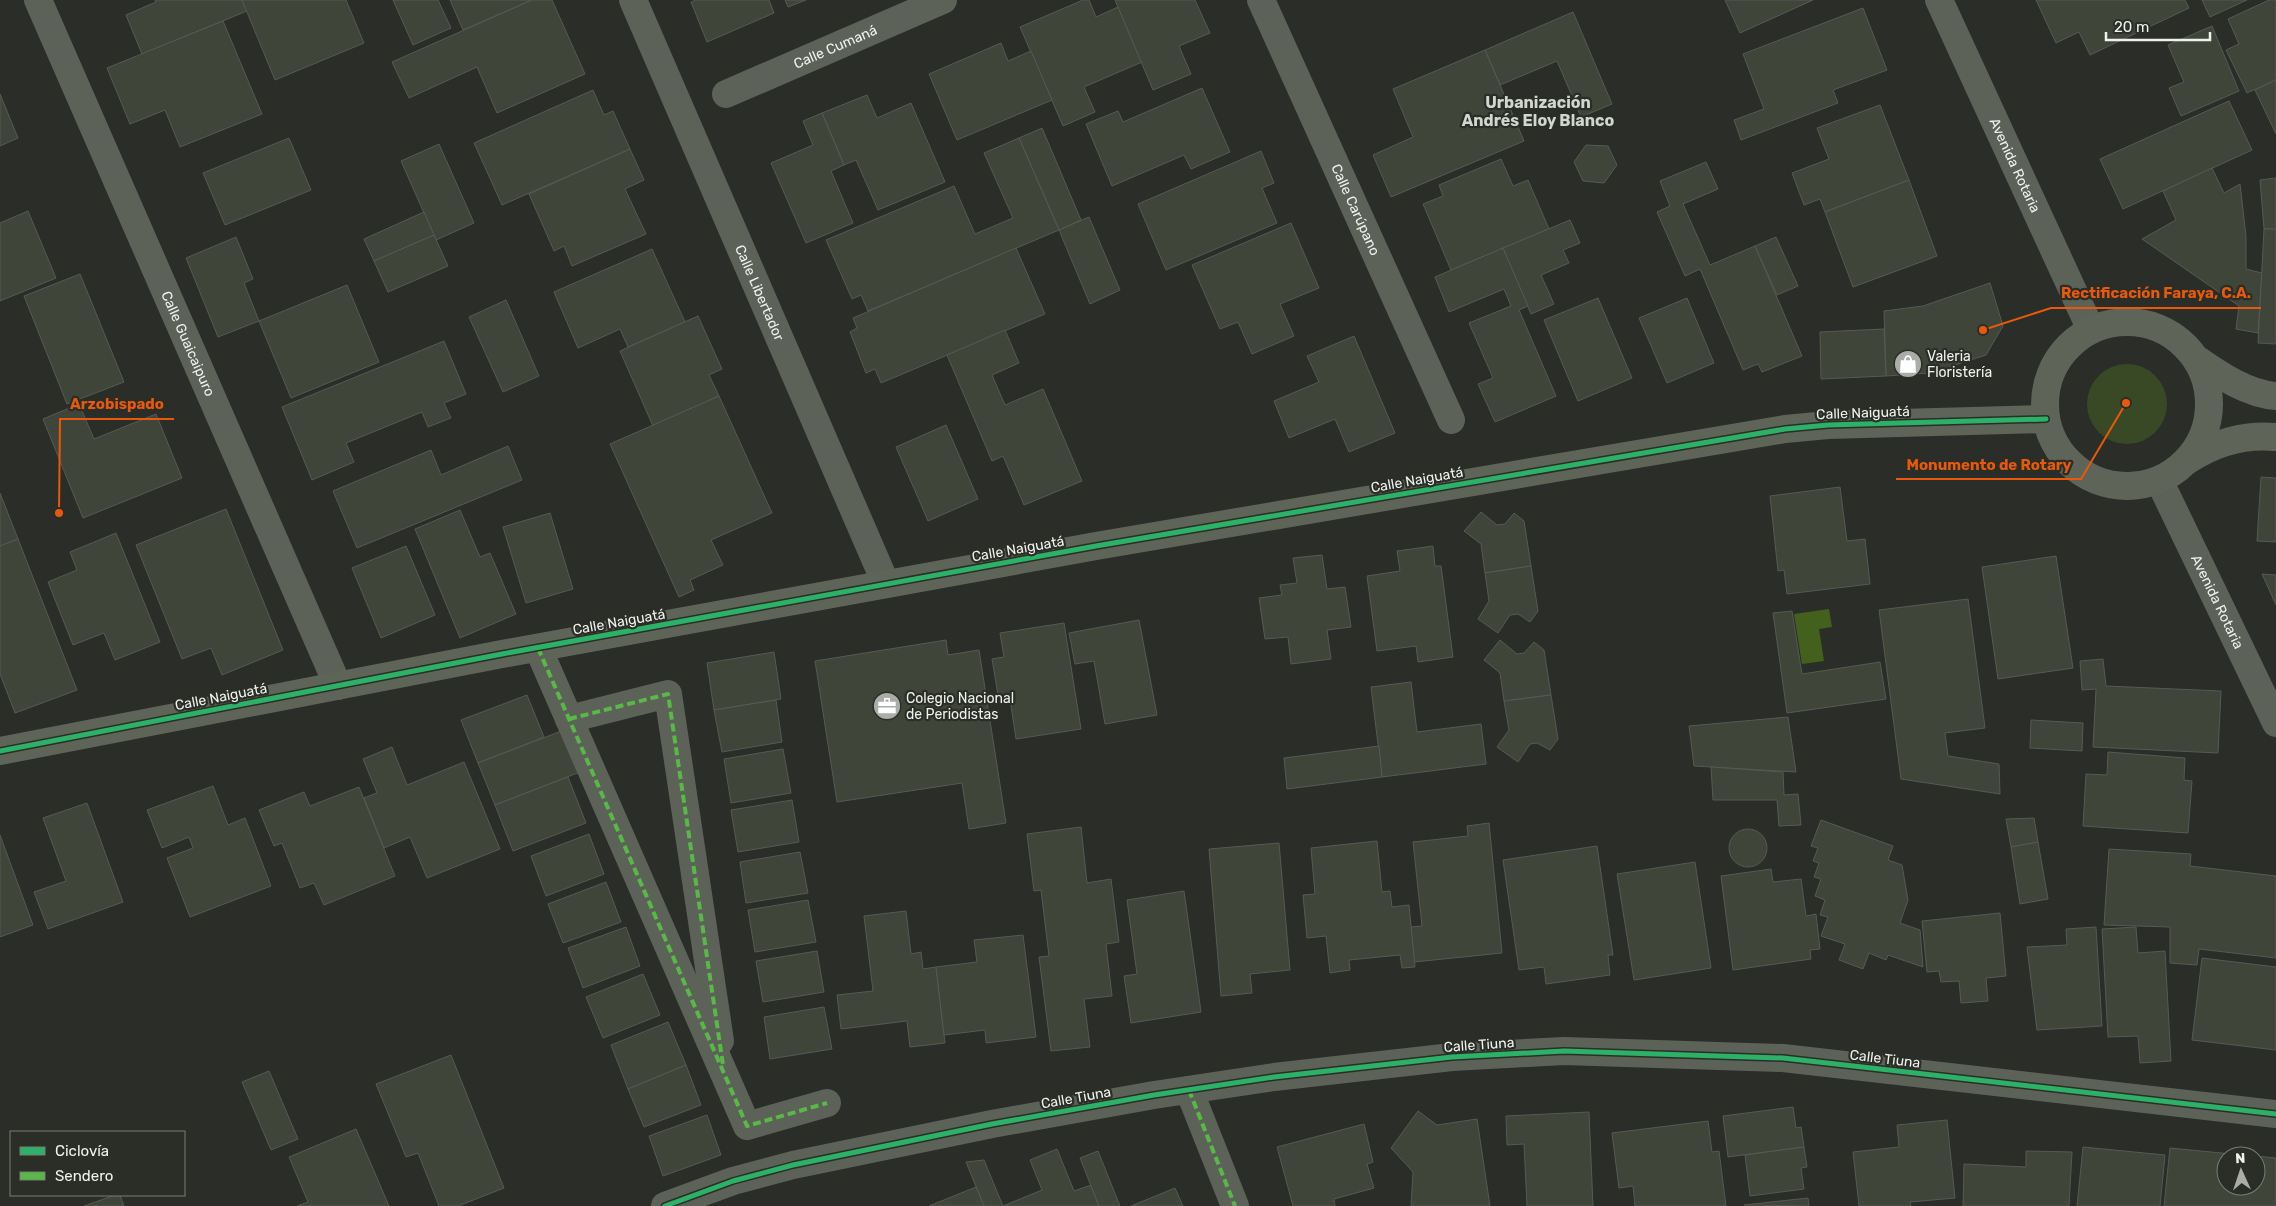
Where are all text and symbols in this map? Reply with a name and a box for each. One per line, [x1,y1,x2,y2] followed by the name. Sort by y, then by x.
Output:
[2106,10,2210,42] scale bar
[2114,18,2149,36] text: 20 m
[791,21,880,72] street label: Calle Cumaná
[1462,93,1614,130] district label: Urbanización Andrés Eloy Blanco
[1986,115,2044,215] street label: Avenida Rotaria
[1328,161,1384,258] street label: Calle Carúpano
[732,242,788,344] street label: Calle Libertador
[2051,278,2261,308] callout: Rectificación Faraya, C.A.
[2061,284,2251,302] text: Rectificación Faraya, C.A.
[158,288,219,399] street label: Calle Guaicaipuro
[1927,348,1992,381] place label: Valeria Floristería
[1893,349,1923,379] shop icon: Valeria Floristería
[60,389,174,419] callout: Arzobispado
[70,395,164,413] text: Arzobispado
[1816,403,1910,423] street label: Calle Naiguatá
[1896,449,2081,479] callout: Monumento de Rotary
[1906,456,2072,474] text: Monumento de Rotary
[1369,464,1465,496] street label: Calle Naiguatá
[970,533,1066,565] street label: Calle Naiguatá
[2188,552,2247,651] street label: Avenida Rotaria
[571,606,667,638] street label: Calle Naiguatá
[173,680,269,714] street label: Calle Naiguatá
[906,690,1014,723] place label: Colegio Nacional de Periodistas
[872,691,902,721] office icon: Colegio Nacional de Periodistas
[1443,1034,1515,1056] street label: Calle Tiuna
[1849,1046,1921,1072] street label: Calle Tiuna
[1040,1083,1112,1113] street label: Calle Tiuna
[10,1131,185,1196] legend
[55,1142,109,1160] text: Ciclovía
[2216,1146,2266,1196] north arrow
[2235,1150,2246,1167] text: N
[55,1167,113,1185] text: Sendero

